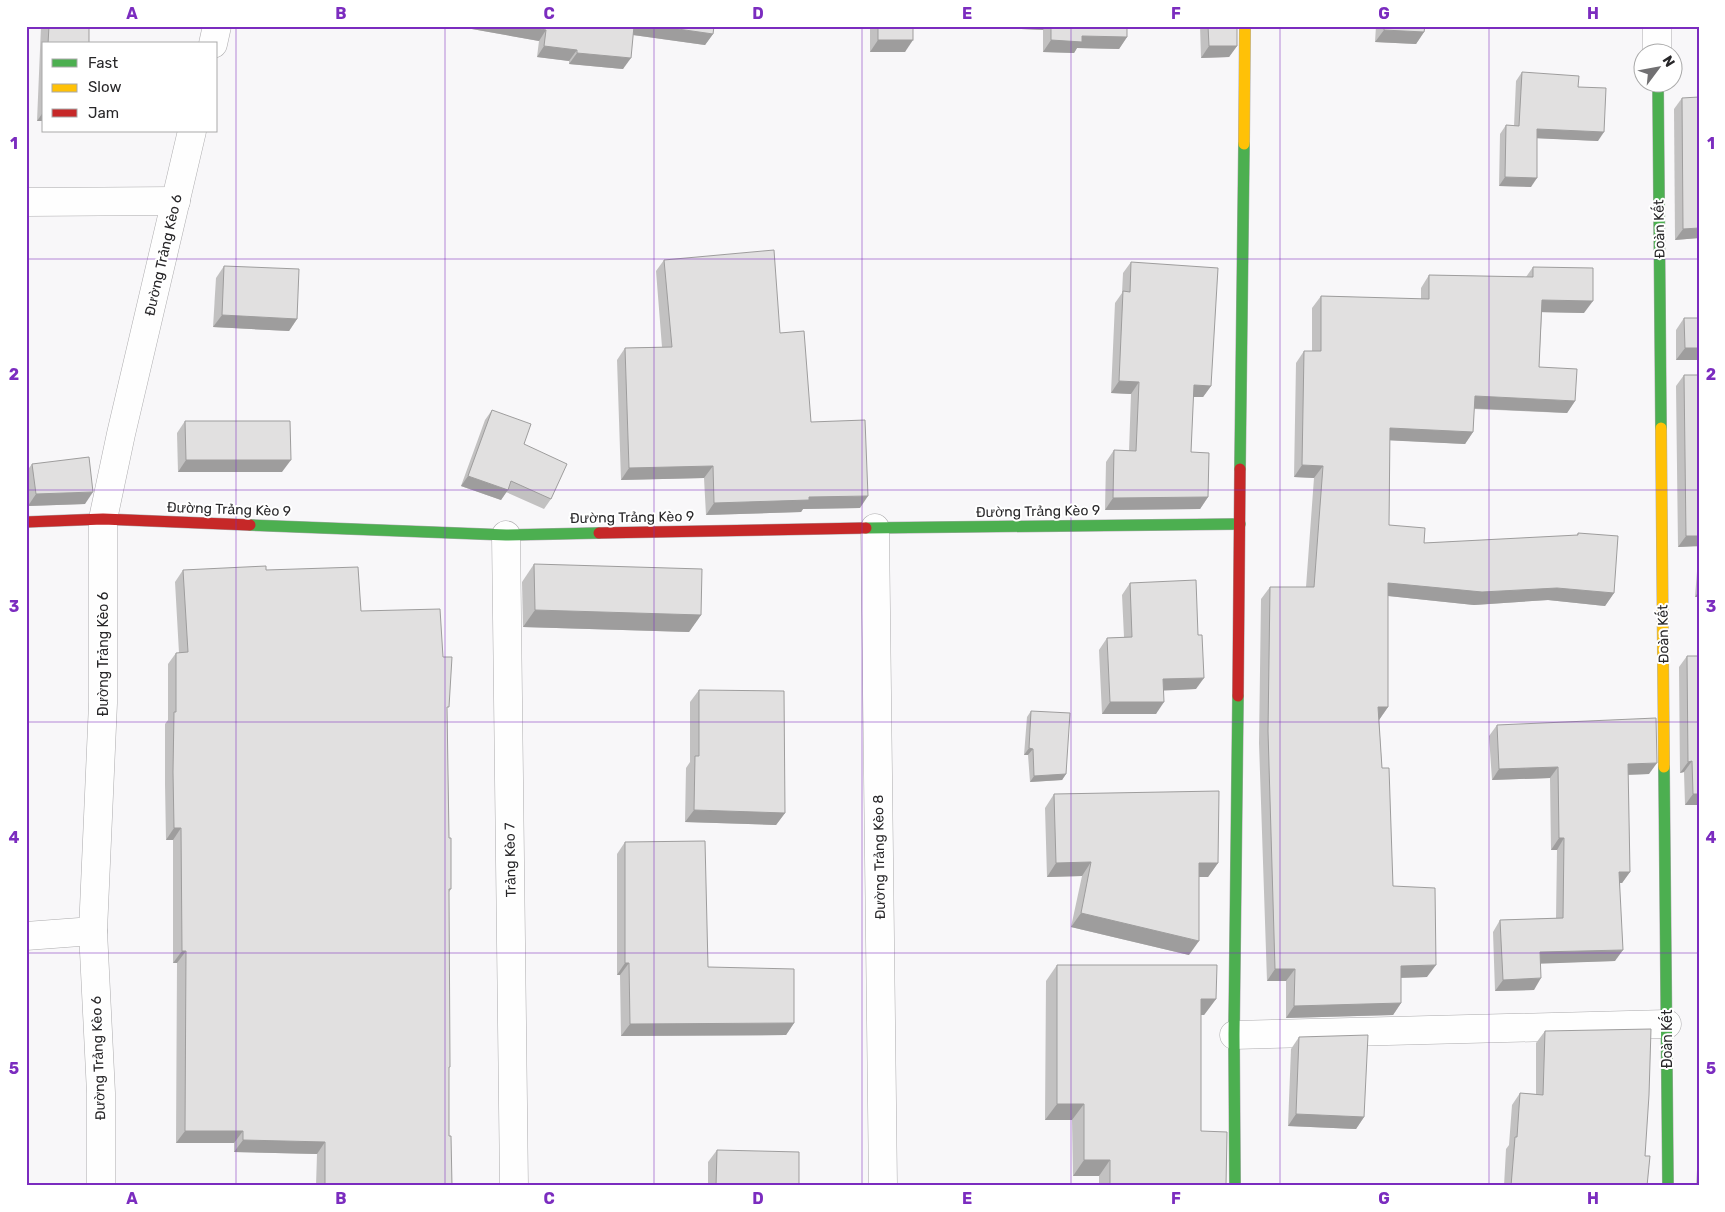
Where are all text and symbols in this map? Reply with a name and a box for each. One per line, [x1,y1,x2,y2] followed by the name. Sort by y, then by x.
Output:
[126,4,138,23] text: A
[335,4,347,23] text: B
[543,4,555,23] text: C
[752,4,764,23] text: D
[962,4,972,23] text: E
[1171,4,1181,23] text: F
[1378,4,1390,23] text: G
[1587,4,1599,23] text: H
[42,42,218,132] legend
[1632,42,1682,92] north arrow
[1659,53,1678,70] text: N
[88,54,118,72] text: Fast
[88,78,121,96] text: Slow
[88,104,119,122] text: Jam
[10,134,18,153] text: 1
[1707,134,1715,153] text: 1
[141,193,186,318] street label: Đường Trảng Kèo 6
[1650,199,1669,259] street label: Đoàn Kết
[9,365,19,384] text: 2
[1706,365,1716,384] text: 2
[167,499,291,520] street label: Đường Trảng Kèo 9
[976,502,1100,521] street label: Đường Trảng Kèo 9
[570,508,694,527] street label: Đường Trảng Kèo 9
[95,592,112,716] street label: Đường Trảng Kèo 6
[9,597,19,616] text: 3
[1706,597,1716,616] text: 3
[1654,604,1673,664] street label: Đoàn Kết
[870,794,889,920] street label: Đường Trảng Kèo 8
[501,822,520,898] street label: Trảng Kèo 7
[9,828,20,847] text: 4
[1706,828,1717,847] text: 4
[88,996,109,1120] street label: Đường Trảng Kèo 6
[1658,1009,1676,1068] street label: Đoàn Kết
[9,1059,19,1078] text: 5
[1706,1059,1716,1078] text: 5
[126,1189,138,1208] text: A
[335,1189,347,1208] text: B
[543,1189,555,1208] text: C
[752,1189,764,1208] text: D
[962,1189,972,1208] text: E
[1171,1189,1181,1208] text: F
[1378,1189,1390,1208] text: G
[1587,1189,1599,1208] text: H

